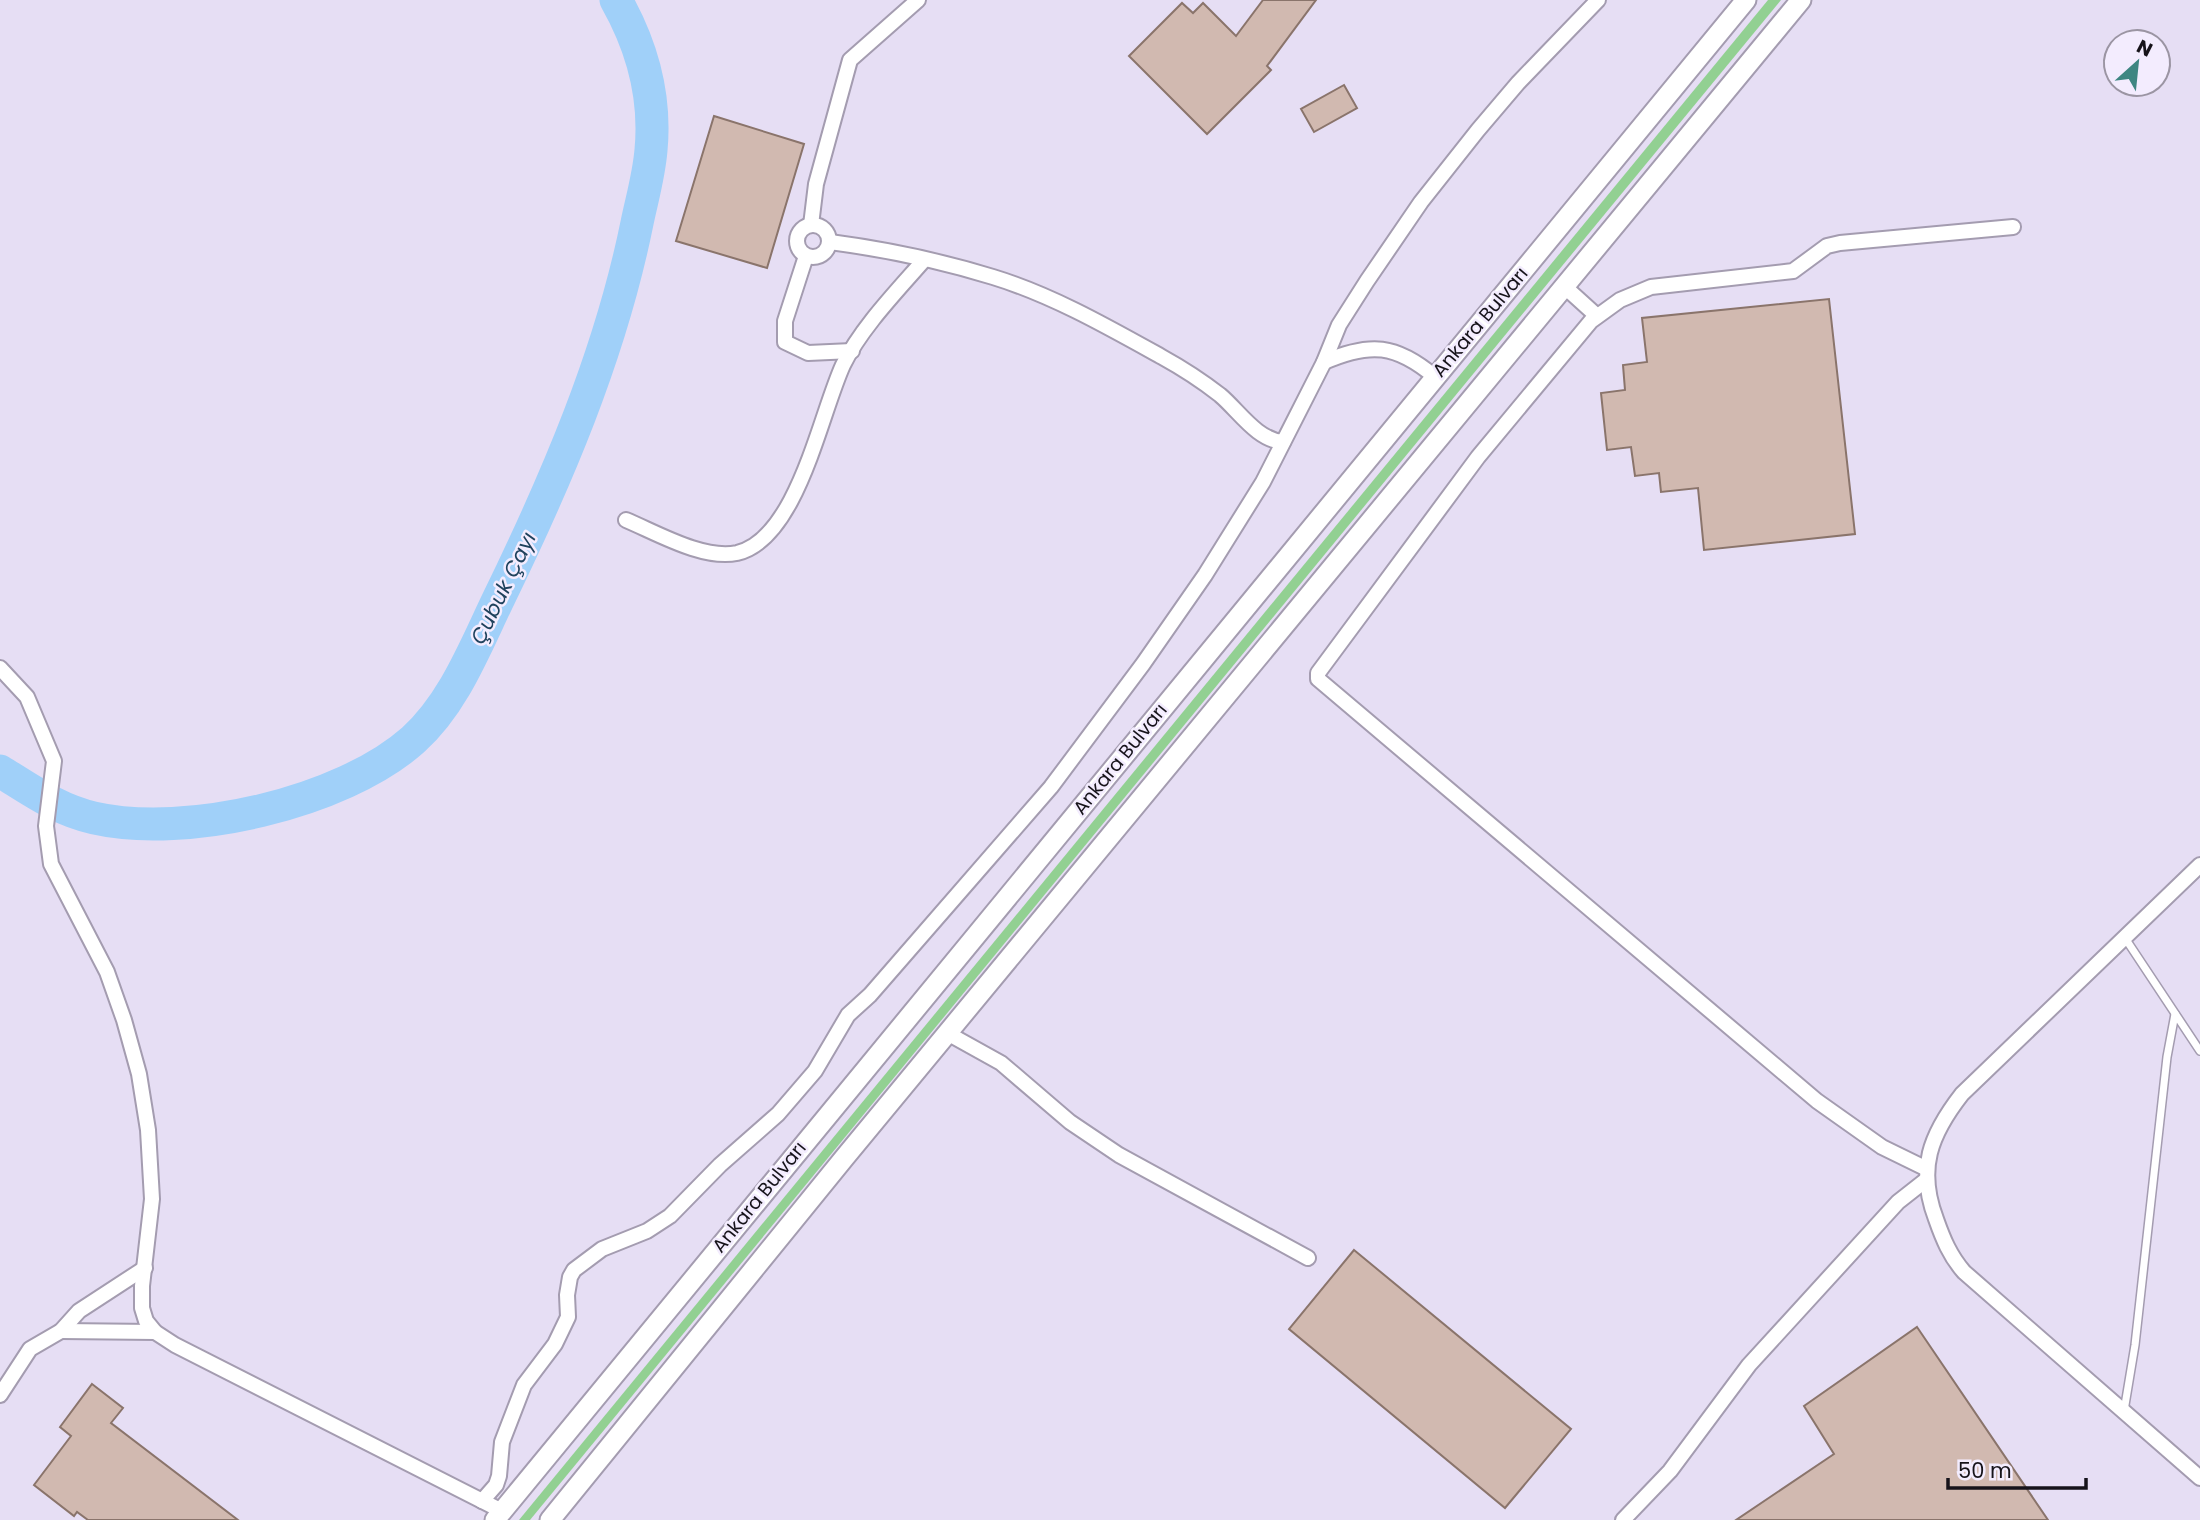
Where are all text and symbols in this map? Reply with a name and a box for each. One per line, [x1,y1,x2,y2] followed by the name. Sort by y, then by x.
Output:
[2102,28,2172,98] north arrow
[2132,33,2157,64] text: N
[1426,261,1534,383] street label: Ankara Bulvarı
[463,527,543,649] water label: Çubuk Çayı
[1067,698,1173,820] street label: Ankara Bulvarı
[706,1136,812,1258] street label: Ankara Bulvarı
[1948,1446,2086,1490] scale bar
[1958,1456,2012,1485] text: 50 m

